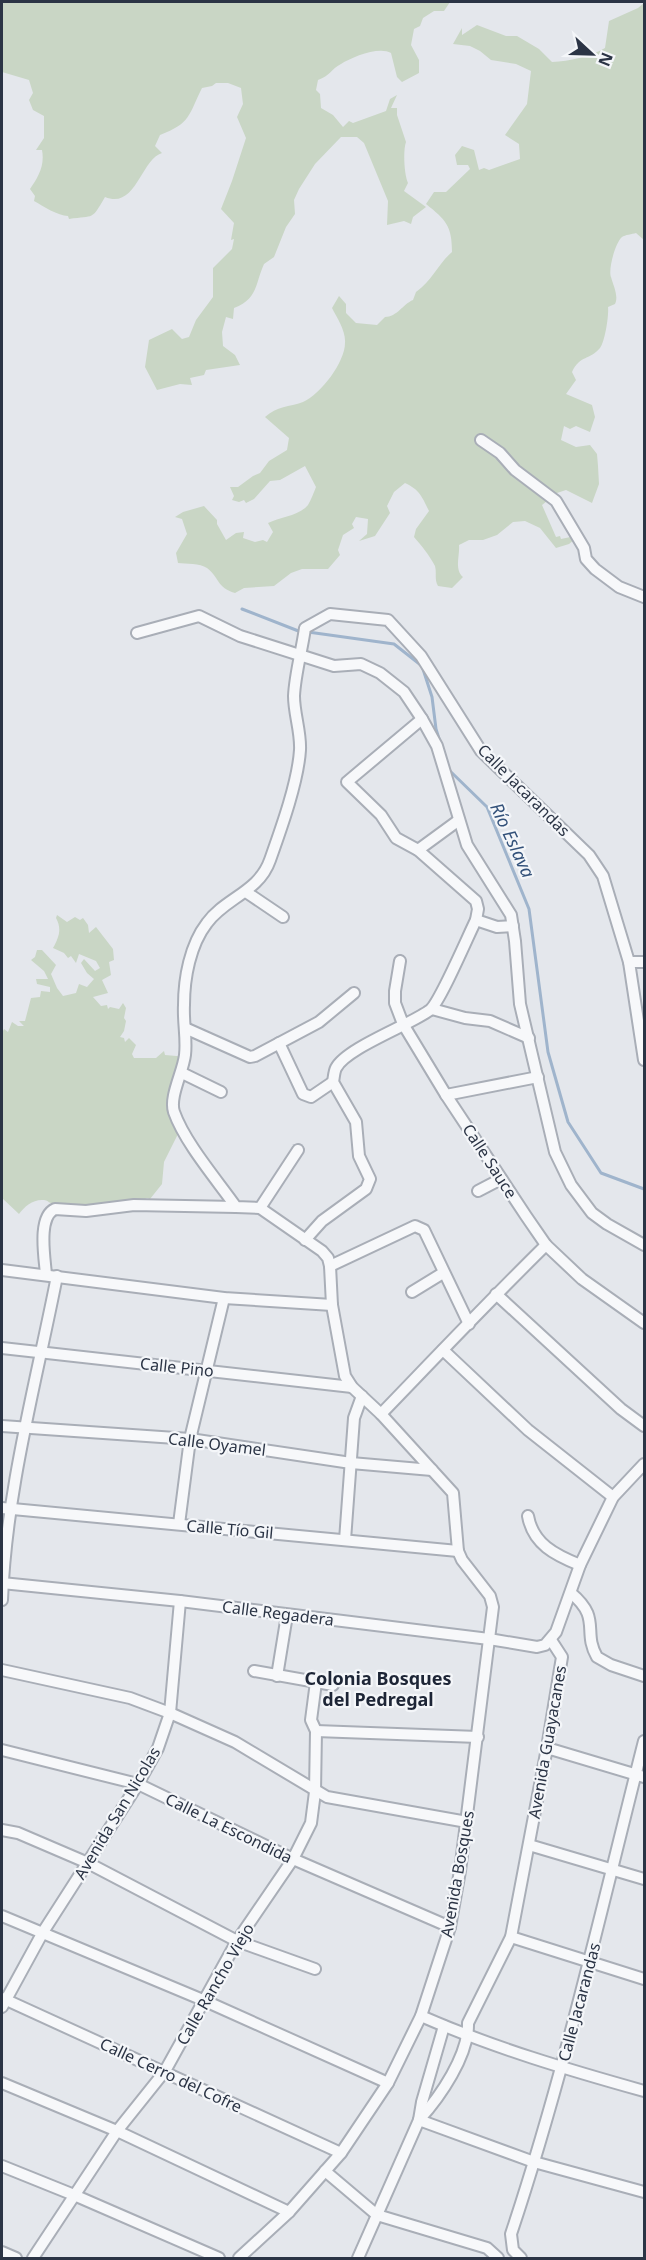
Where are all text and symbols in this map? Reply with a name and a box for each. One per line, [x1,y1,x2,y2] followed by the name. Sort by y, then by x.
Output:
[562,24,622,84] north arrow
[593,49,619,70] text: N
[473,739,575,841] street label: Calle Jacarandas
[485,799,541,881] water label: Río Eslava
[458,1119,522,1203] street label: Calle Sauce
[139,1352,215,1382] street label: Calle Pino
[167,1427,267,1461] street label: Calle Oyamel
[186,1514,274,1544] street label: Calle Tío Gil
[221,1595,335,1631] street label: Calle Regadera
[523,1664,571,1820] street label: Avenida Guayacanes
[304,1666,452,1711] district label: Colonia Bosques del Pedregal
[69,1743,165,1883] street label: Avenida San Nicolas
[162,1788,296,1868] street label: Calle La Escondida
[435,1809,479,1939] street label: Avenida Bosques
[171,1919,259,2049] street label: Calle Rancho Viejo
[553,1940,605,2064] street label: Calle Jacarandas
[96,2032,246,2118] street label: Calle Cerro del Cofre

